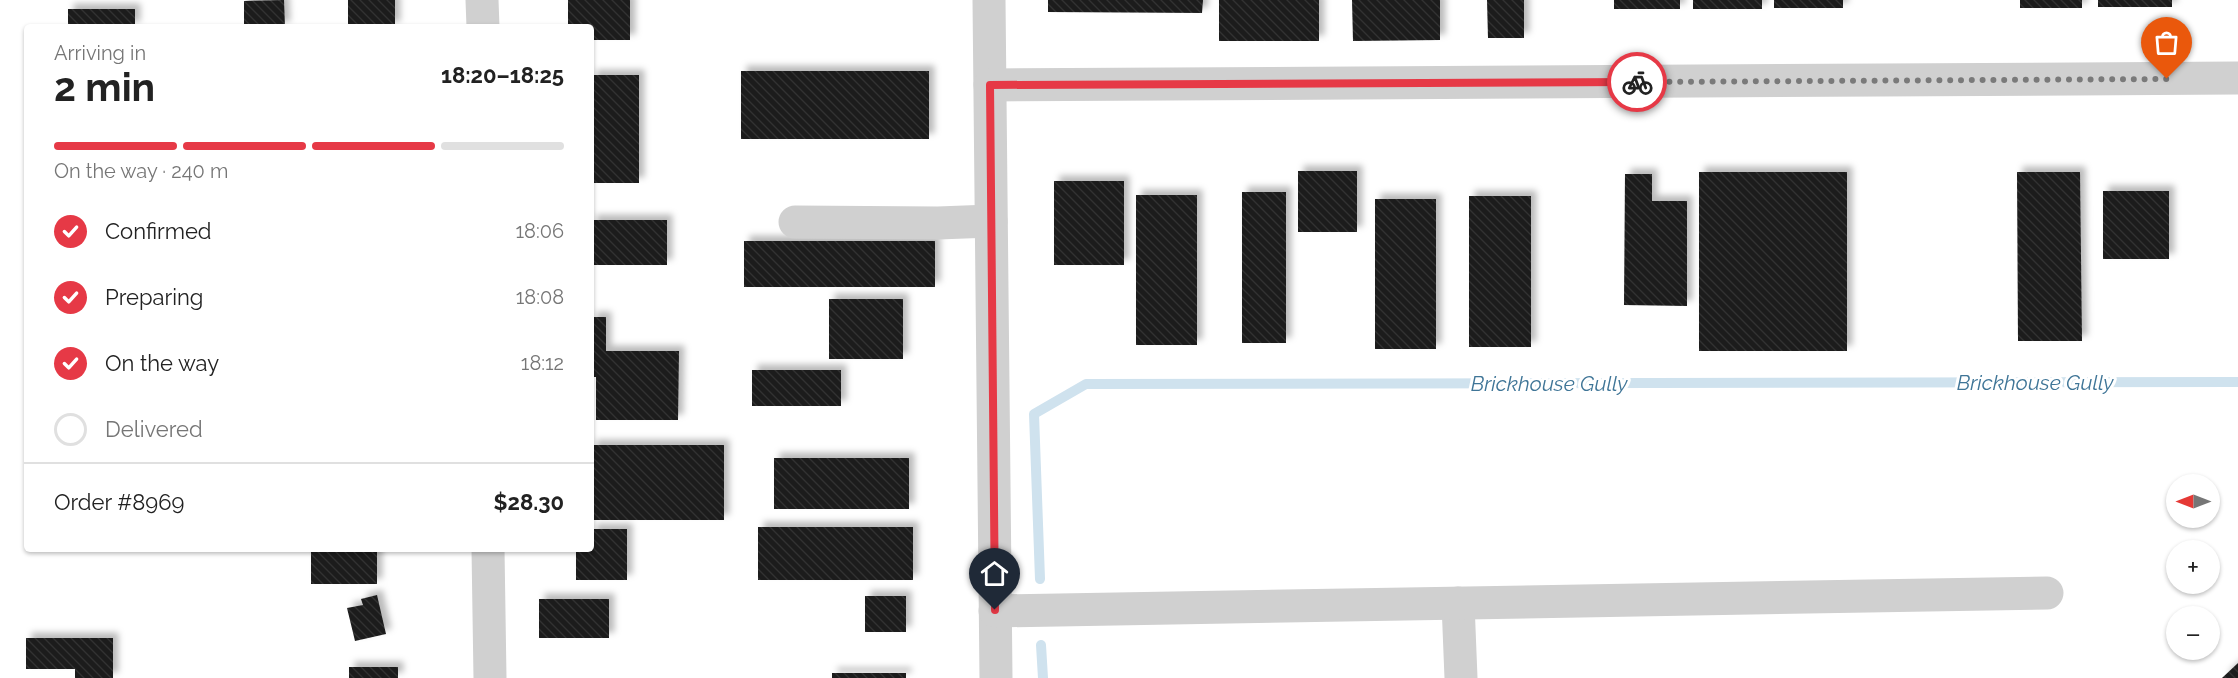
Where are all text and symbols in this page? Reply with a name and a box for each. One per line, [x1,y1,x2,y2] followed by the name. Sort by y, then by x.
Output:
[2141,17,2192,79] pin
[2150,26,2183,59] icon: bag
[54,41,146,65] text: Arriving in
[1607,52,1667,112] courier
[441,62,564,88] text: 18:20–18:25
[54,64,155,110] text: 2 min
[1621,66,1654,99] icon: bike
[54,159,228,183] text: On the way · 240 m
[54,215,87,248] icon: check
[105,218,212,244] text: Confirmed
[516,219,564,243] text: 18:06
[54,281,87,314] icon: check
[105,284,203,310] text: Preparing
[516,285,564,309] text: 18:08
[54,347,87,380] icon: check
[105,350,219,376] text: On the way
[521,351,564,375] text: 18:12
[1957,370,2114,395] water label: Brickhouse Gully
[1471,371,1628,396] water label: Brickhouse Gully
[105,416,203,442] text: Delivered
[2166,474,2220,528] north arrow
[2166,474,2220,660] map controls
[54,489,184,515] text: Order #8969
[494,489,564,515] text: $28.30
[2166,540,2220,594] button: +
[969,548,1020,610] pin
[978,557,1011,590] icon: home
[2166,606,2220,660] button: −

